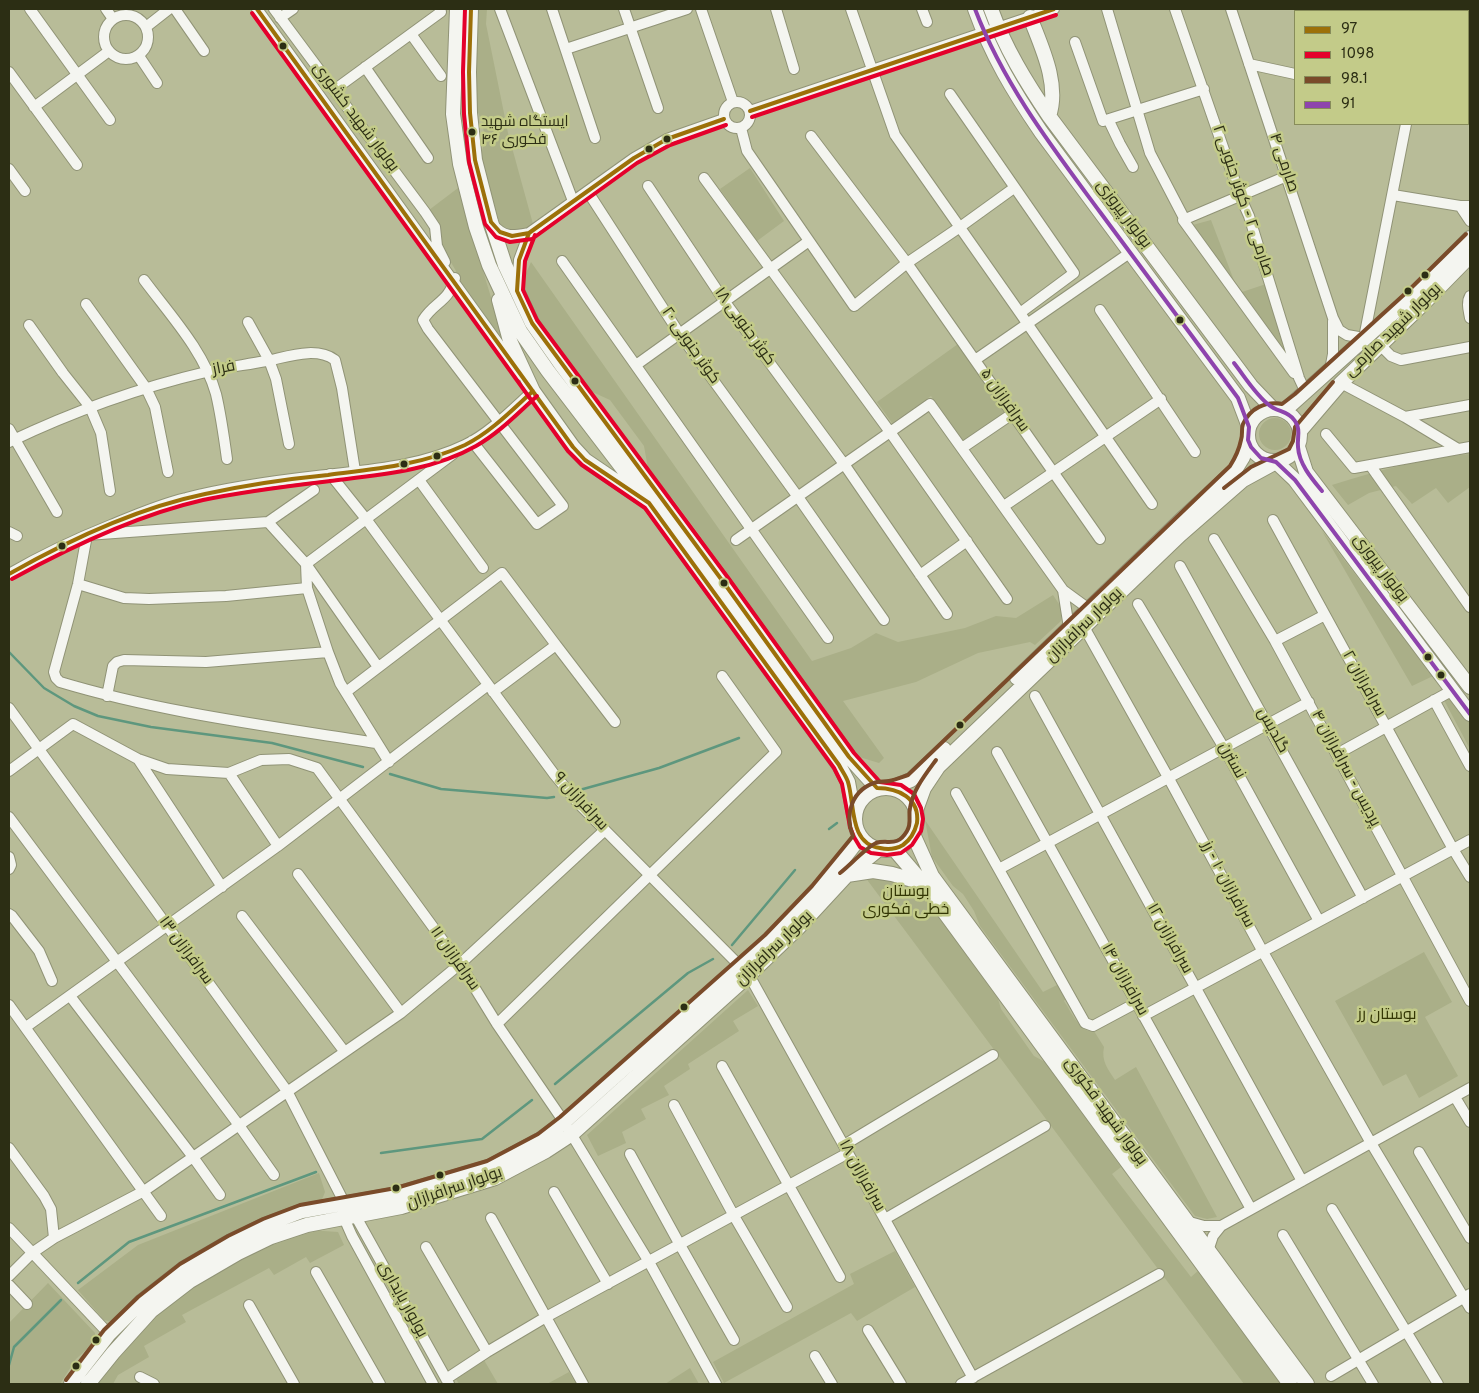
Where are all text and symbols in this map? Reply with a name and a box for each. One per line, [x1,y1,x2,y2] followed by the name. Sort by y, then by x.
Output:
[1294,10,1469,125] legend
[1341,20,1357,39] text: 97
[278,41,288,51] unlabelled marker
[1341,45,1374,64] text: 1098
[308,60,402,176] street label: بولوار شهید کشوری
[1341,70,1368,89] text: 98.1
[1341,95,1356,114] text: 91
[481,114,568,149] place label: ایستگاه شهید فکوری ۴۶
[1207,123,1277,279] street label: صارمی ۲ - کوثر جنوبی ۲
[467,127,477,137] marker: ایستگاه شهید فکوری ۴۶
[1264,131,1302,195] street label: صارمی ۴
[662,134,672,144] unlabelled marker
[644,144,654,154] unlabelled marker
[1091,177,1155,253] street label: بولوار پیروزی
[1420,270,1430,280] unlabelled marker
[1342,280,1446,382] street label: بولوار شهید صارمی
[709,284,779,370] street label: کوثر جنوبی ۱۸
[1403,286,1413,296] unlabelled marker
[656,304,724,388] street label: کوثر جنوبی ۲۰
[1175,315,1185,325] unlabelled marker
[211,357,237,381] street label: فراز
[975,366,1033,436] street label: سرافرازان ۵
[570,376,580,386] unlabelled marker
[432,451,442,461] unlabelled marker
[399,459,409,469] unlabelled marker
[1348,531,1412,607] street label: بولوار پیروزی
[57,541,67,551] unlabelled marker
[719,578,729,588] unlabelled marker
[1043,585,1127,667] street label: بولوار سرافرازان
[1337,648,1389,720] street label: سرافرازان ۲
[1423,652,1433,662] unlabelled marker
[1436,670,1446,680] unlabelled marker
[1252,705,1292,757] street label: گلدیس
[1306,707,1384,831] street label: پردیس - سرافرازان ۴
[955,720,965,730] unlabelled marker
[1213,740,1249,782] street label: نسترن
[549,769,611,835] street label: سرافرازان ۹
[1196,839,1258,931] street label: سرافرازان ۱۰ - رز
[863,883,949,921] park label: بوستان خطی فکوری
[1142,901,1196,977] street label: سرافرازان ۱۲
[733,908,817,990] street label: بولوار سرافرازان
[154,913,216,989] street label: سرافرازان ۱۳
[425,923,483,995] street label: سرافرازان ۱۱
[1096,941,1152,1019] street label: سرافرازان ۱۴
[679,1002,689,1012] unlabelled marker
[1357,1006,1417,1026] park label: بوستان رز
[1060,1054,1150,1170] street label: بولوار شهید فکوری
[834,1137,888,1215] street label: سرافرازان ۱۸
[405,1164,505,1214] street label: بولوار سرافرازان
[435,1170,445,1180] unlabelled marker
[391,1183,401,1193] unlabelled marker
[373,1259,431,1341] street label: بولوار پایداری
[91,1335,101,1345] unlabelled marker
[71,1361,81,1371] unlabelled marker

